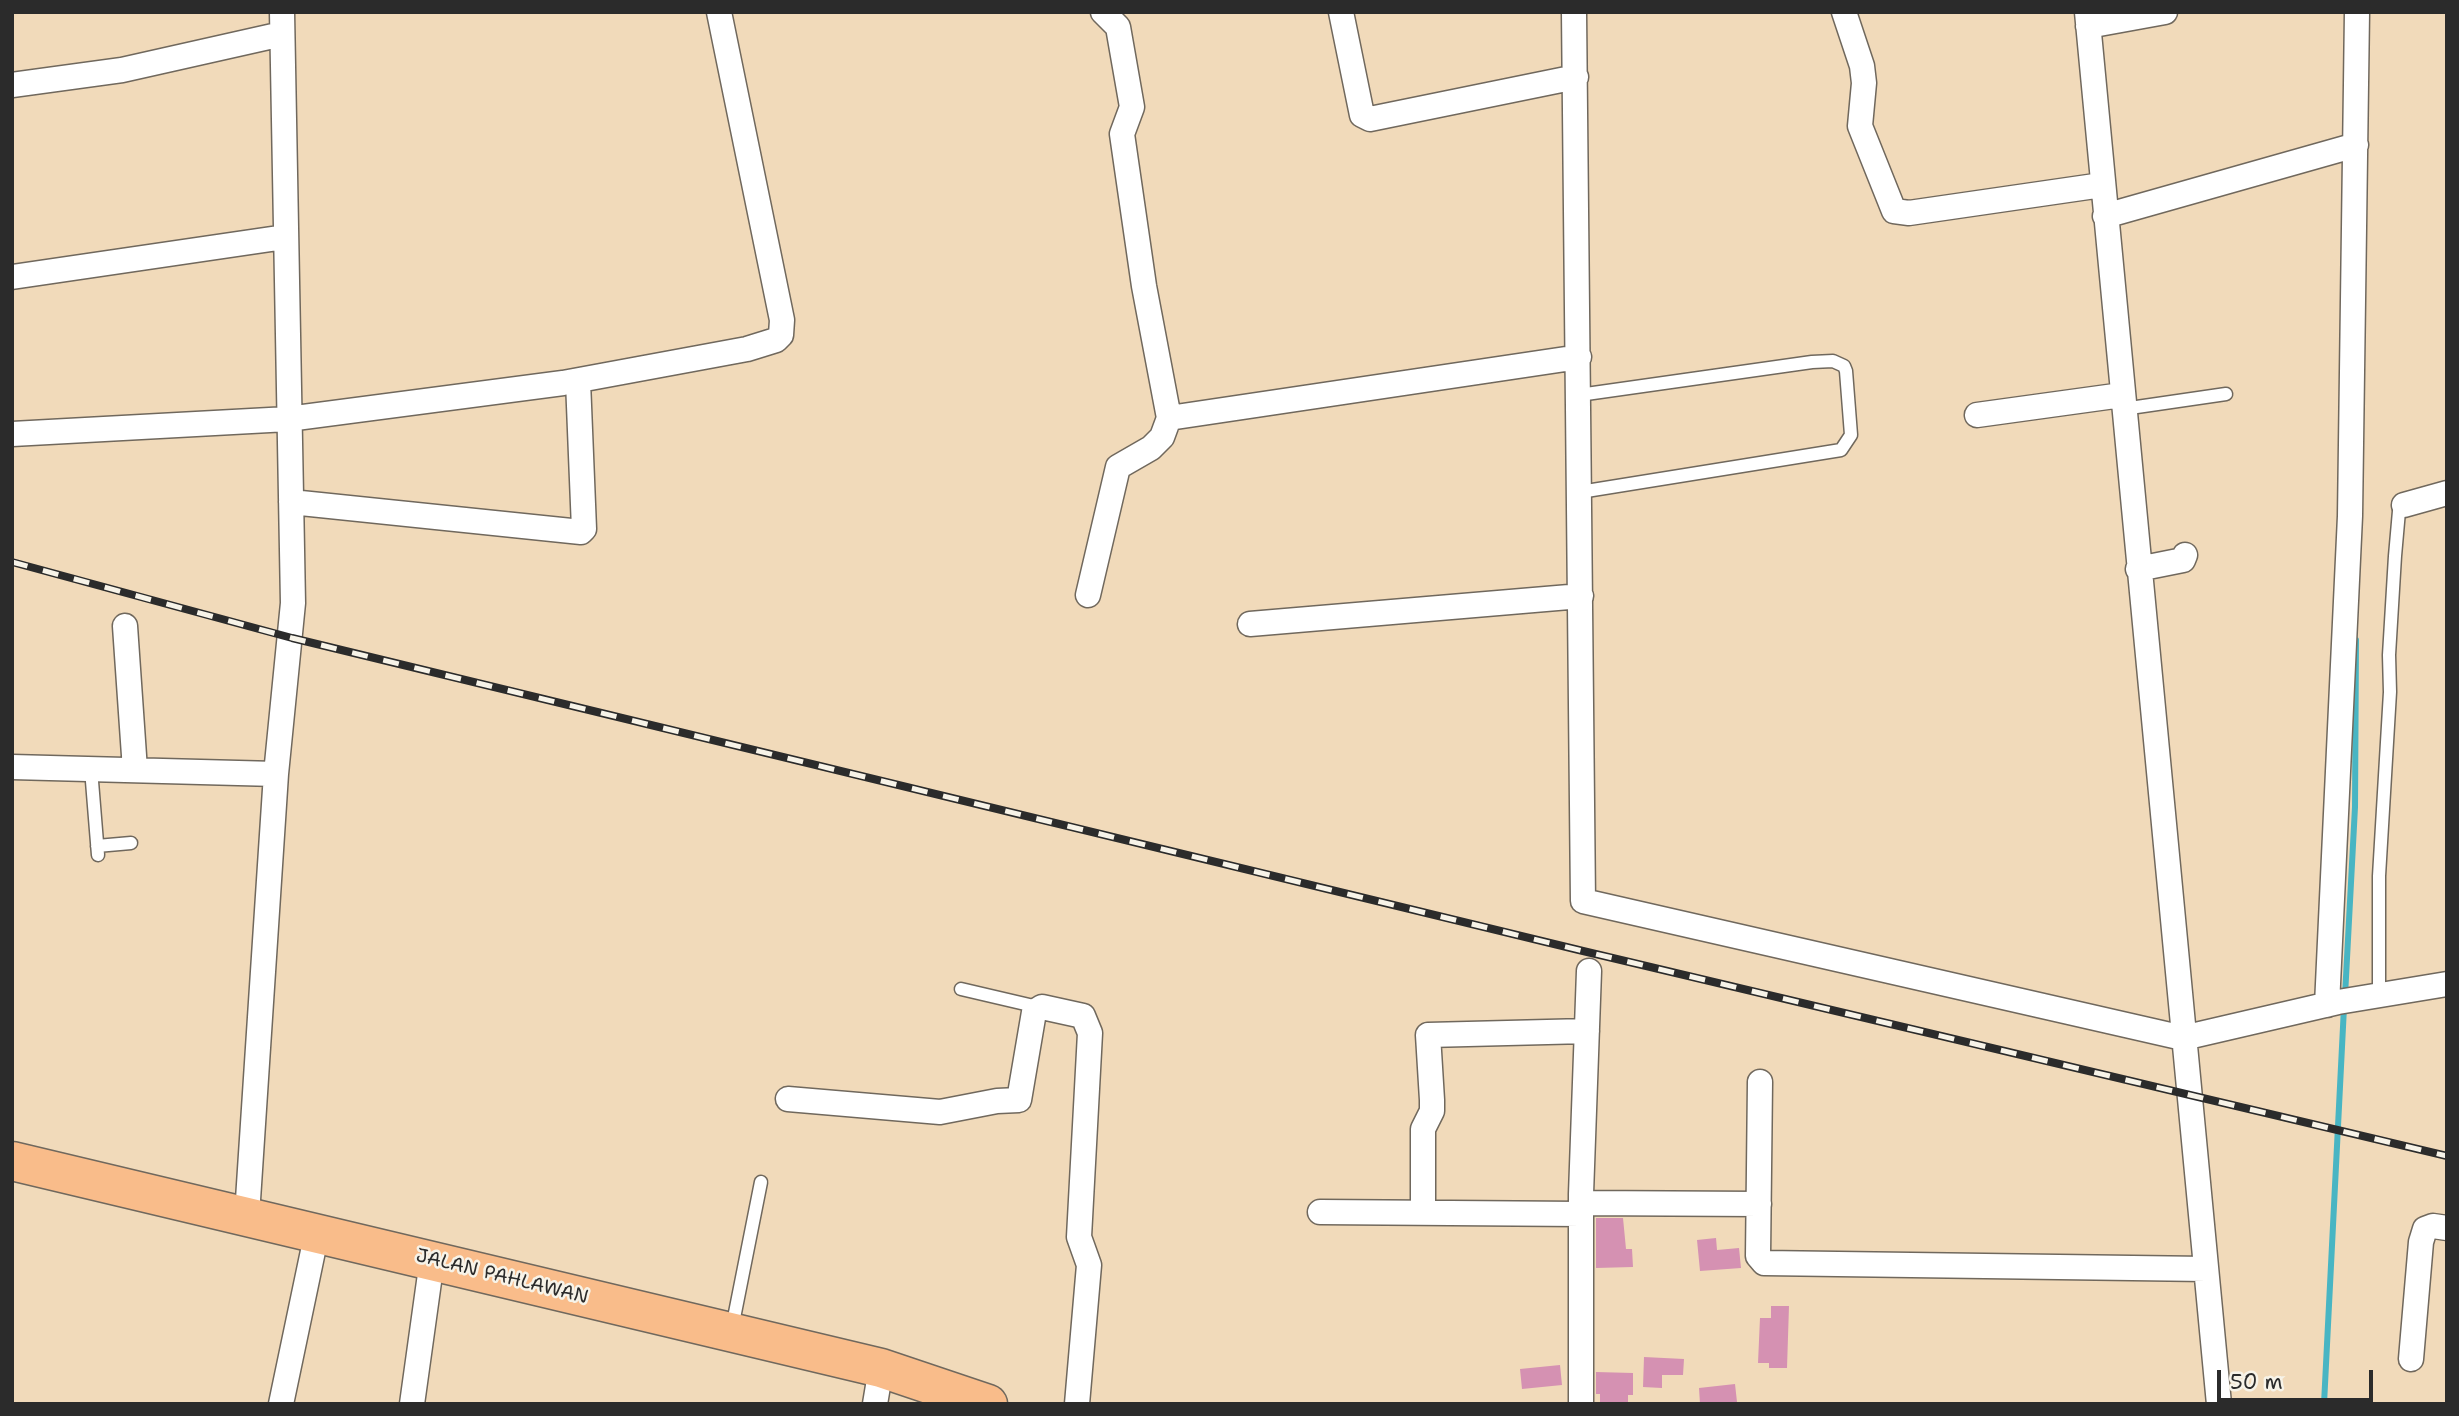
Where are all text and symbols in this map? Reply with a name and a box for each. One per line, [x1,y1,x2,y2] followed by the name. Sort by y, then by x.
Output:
[413,1245,591,1309] street label: JALAN PAHLAWAN
[2221,1356,2377,1400] scale bar
[2230,1368,2283,1396] text: 50 m

